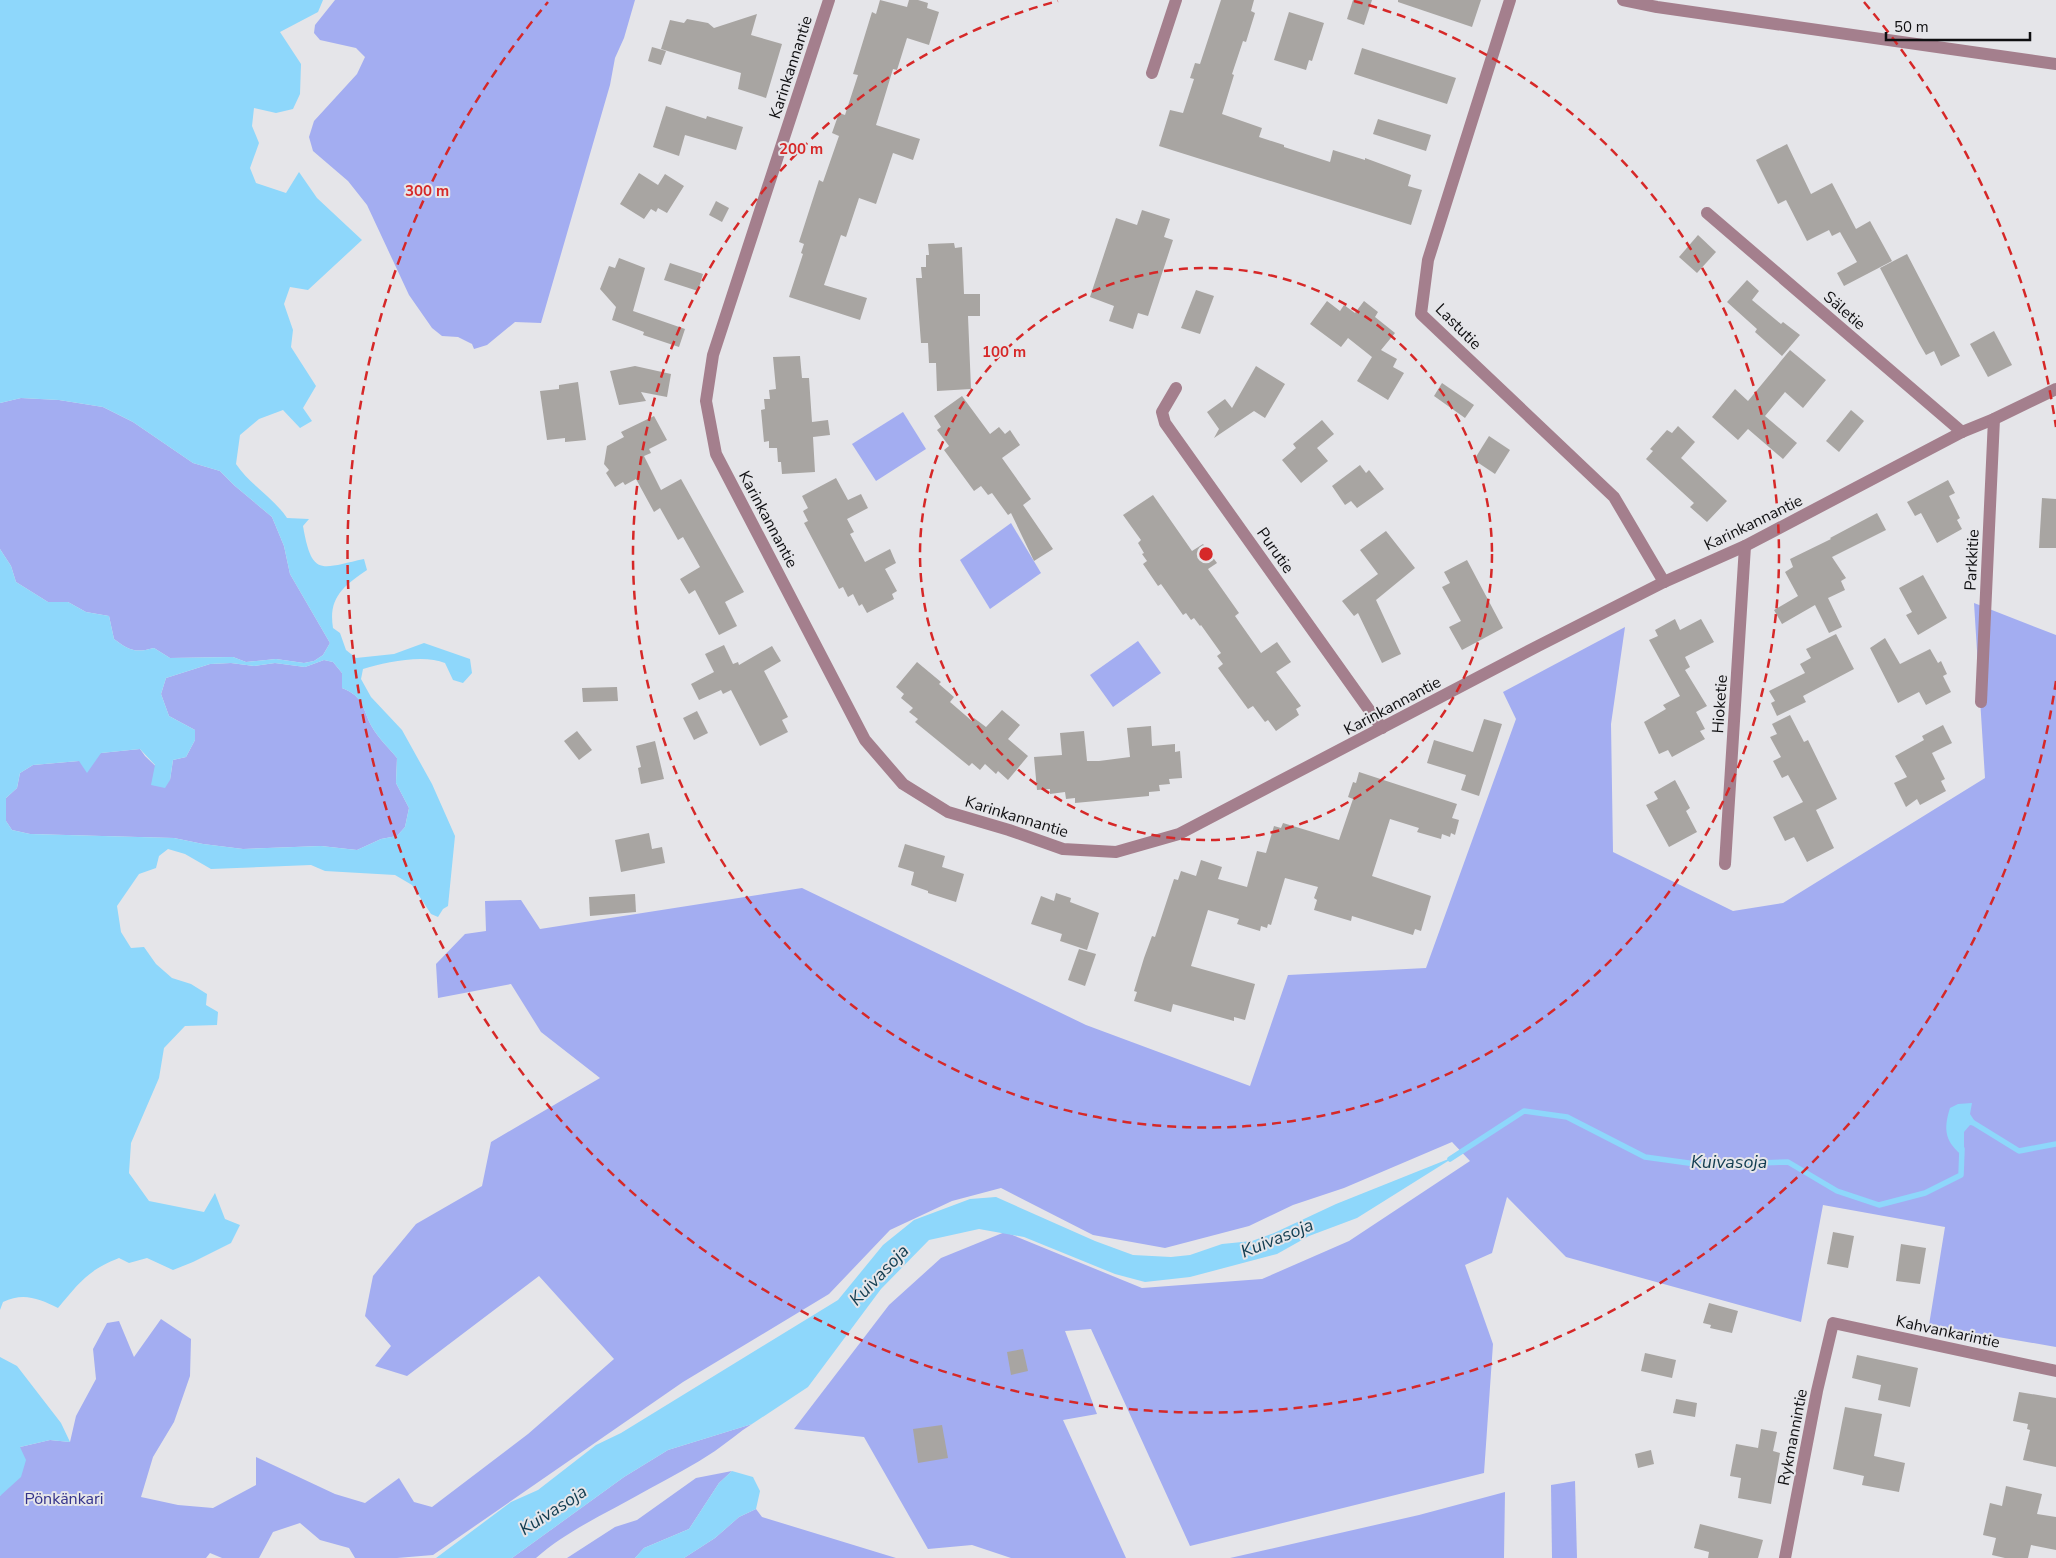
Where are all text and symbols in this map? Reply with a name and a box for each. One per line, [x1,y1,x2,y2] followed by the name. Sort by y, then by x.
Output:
[1886,10,2030,42] scale bar
[764,13,818,122] street label: Karinkannantie
[1894,17,1929,37] text: 50 m
[779,139,823,159] text: 200 m
[405,181,449,201] text: 300 m
[1819,286,1870,335] street label: Säletie
[1430,299,1486,355] street label: Lastutie
[982,342,1026,362] text: 100 m
[733,467,803,572] street label: Karinkannantie
[1701,490,1806,556] street label: Karinkannantie
[1251,523,1299,578] street label: Purutie
[1959,529,1985,591] street label: Parkkitie
[1197,545,1215,563] centre of rings
[1340,671,1445,741] street label: Karinkannantie
[1707,674,1733,734] street label: Hioketie
[962,791,1071,843] street label: Karinkannantie
[1691,1150,1767,1174] water label: Kuivasoja
[1237,1213,1317,1263] water label: Kuivasoja
[844,1239,914,1311] water label: Kuivasoja
[1894,1310,2002,1354] street label: Kahvankarintie
[1773,1387,1813,1487] street label: Rykmannintie
[514,1479,592,1541] water label: Kuivasoja
[24,1488,104,1510] park label: Pönkänkari

